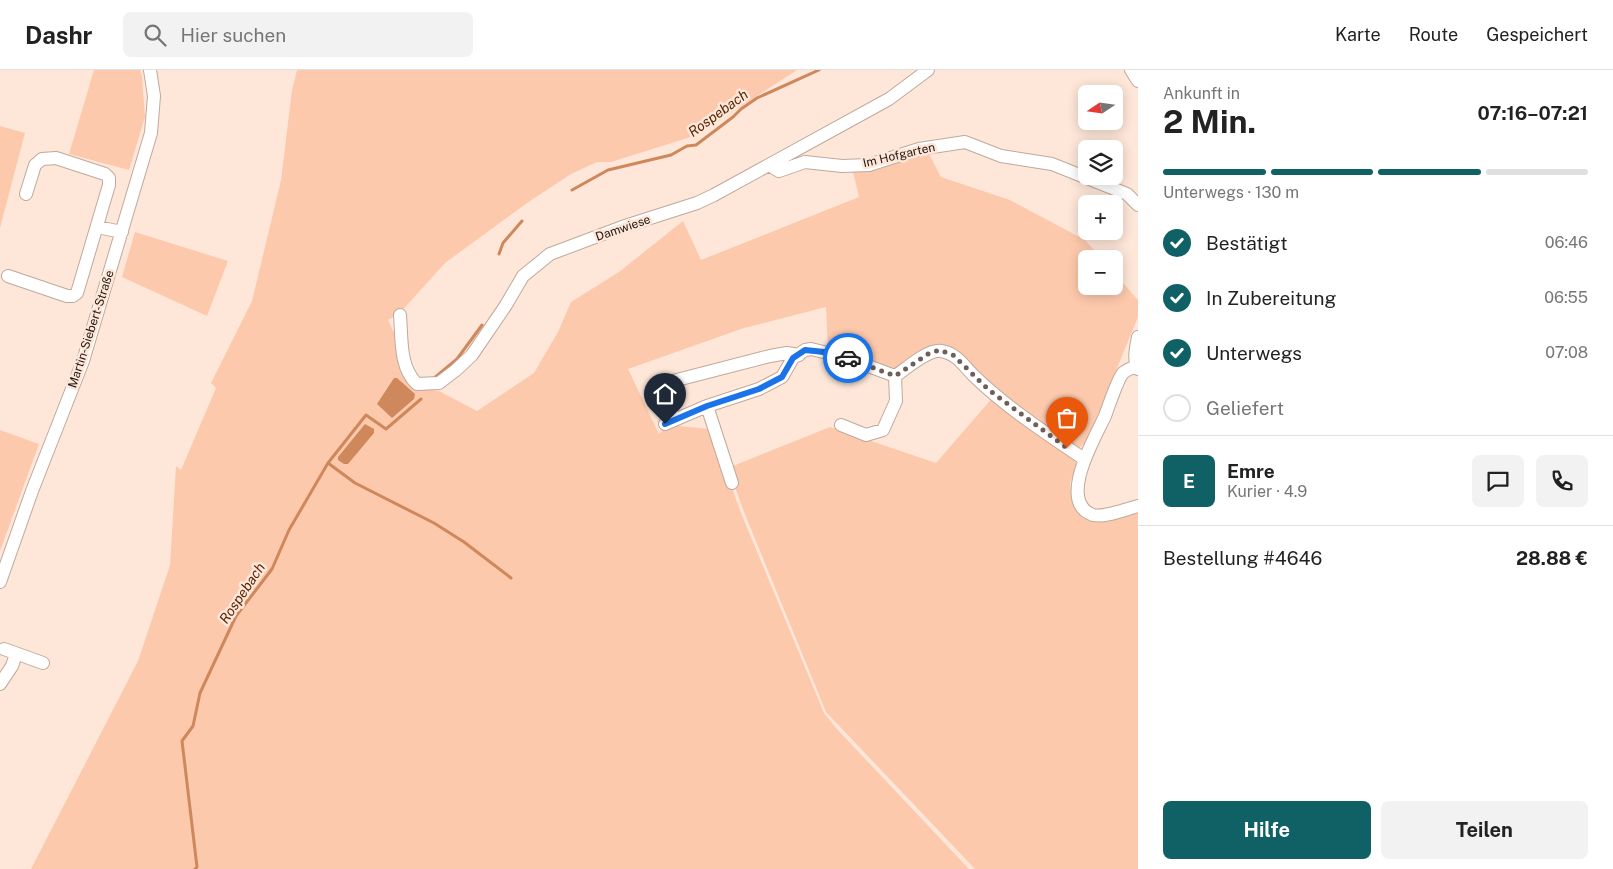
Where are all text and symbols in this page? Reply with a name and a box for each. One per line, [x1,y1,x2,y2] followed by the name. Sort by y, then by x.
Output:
[123,12,473,57] search box
[25,21,93,49] text: Dashr
[141,21,169,49] icon: search
[181,24,286,46] text: Hier suchen
[1335,24,1381,45] text: Karte
[1409,24,1458,45] text: Route
[1486,24,1588,45] text: Gespeichert
[1163,84,1240,103] text: Ankunft in
[1078,85,1122,130] north arrow
[1078,85,1123,295] map controls
[685,86,751,140] water label: Rospebach
[1478,102,1588,124] text: 07:16–07:21
[1163,103,1256,140] text: 2 Min.
[862,140,936,170] street label: Im Hofgarten
[1078,140,1123,185] button: layers
[1163,183,1299,202] text: Unterwegs · 130 m
[1078,195,1123,240] button: +
[594,212,652,244] street label: Damwiese
[1163,229,1191,257] icon: check
[1206,232,1288,254] text: Bestätigt
[1545,233,1588,252] text: 06:46
[1078,250,1123,295] button: −
[65,268,117,390] street label: Martin-Siebert-Straße
[1163,284,1191,312] icon: check
[1206,287,1336,309] text: In Zubereitung
[1544,288,1588,307] text: 06:55
[823,333,873,383] courier
[1163,339,1191,367] icon: check
[1206,342,1302,364] text: Unterwegs
[1545,343,1588,362] text: 07:08
[834,344,862,372] icon: car
[644,373,686,424] pin
[651,380,679,408] icon: home
[1046,397,1088,448] pin
[1206,397,1284,419] text: Geliefert
[1053,404,1081,432] icon: bag
[1472,455,1524,507] button: chat
[1536,455,1588,507] button: phone
[1227,460,1275,482] text: Emre
[1183,470,1195,492] text: E
[1227,482,1307,501] text: Kurier · 4.9
[1163,547,1322,569] text: Bestellung #4646
[1516,547,1588,569] text: 28.88 €
[216,560,268,626] water label: Rospebach
[1163,801,1371,859] button: Hilfe
[1381,801,1588,859] button: Teilen

